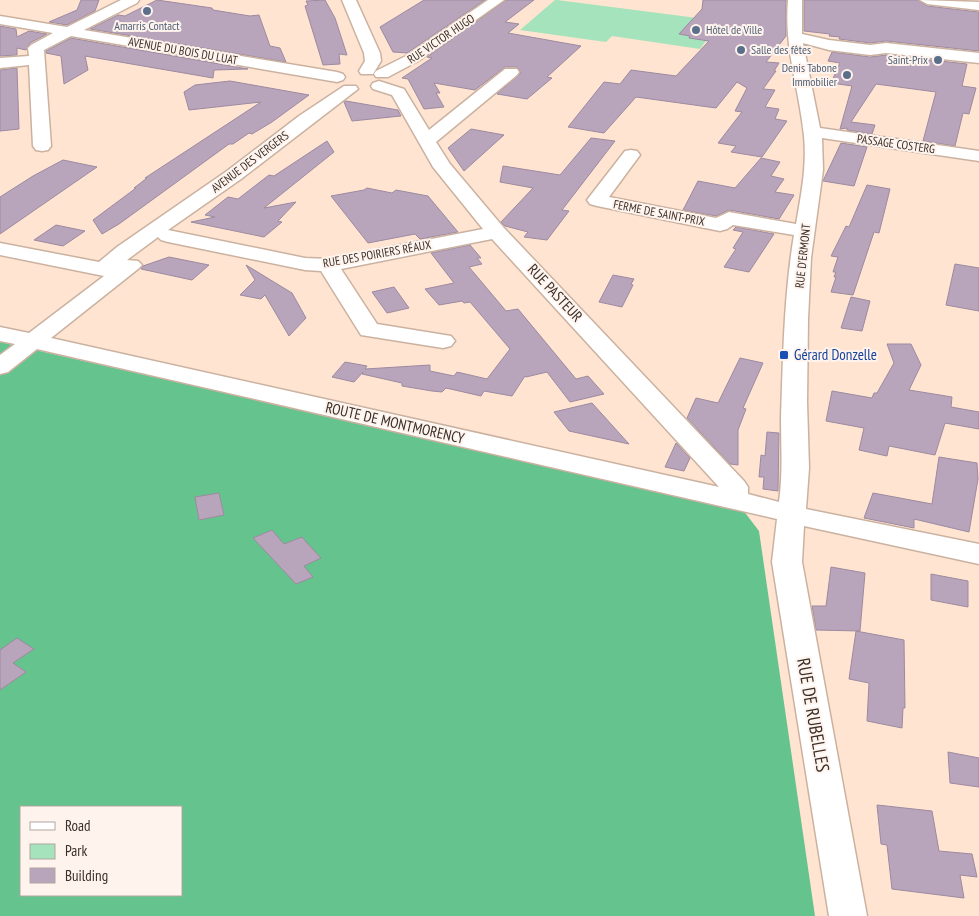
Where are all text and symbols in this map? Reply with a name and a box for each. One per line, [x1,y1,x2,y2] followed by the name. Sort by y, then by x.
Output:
[141,5,153,17] marker: Amarris Contact
[404,10,478,67] street label: RUE VICTOR HUGO
[114,18,180,33] place label: Amarris Contact
[706,22,762,37] place label: Hôtel de Ville
[690,24,702,36] marker: Hôtel de Ville
[127,33,240,68] street label: AVENUE DU BOIS DU LUAT
[751,42,811,57] place label: Salle des fêtes
[735,44,747,56] marker: Salle des fêtes
[888,52,928,67] place label: Saint-Prix
[932,54,944,66] marker: Saint-Prix
[782,60,838,89] place label: Denis Tabone Immobilier
[841,69,853,81] marker: Denis Tabone Immobilier
[208,128,291,196] street label: AVENUE DES VERGERS
[856,131,936,156] street label: PASSAGE COSTERG
[612,196,706,229] street label: FERME DE SAINT-PRIX
[792,222,813,289] street label: RUE D'ERMONT
[322,237,432,270] street label: RUE DES POIRIERS RÉAUX
[524,260,587,326] street label: RUE PASTEUR
[794,345,877,364] place label: Gérard Donzelle
[778,349,790,361] marker: Gérard Donzelle
[324,397,467,448] street label: ROUTE DE MONTMORENCY
[792,656,835,774] street label: RUE DE RUBELLES
[20,806,182,896] legend
[65,816,91,835] text: Road
[65,841,87,860] text: Park
[65,866,108,885] text: Building

